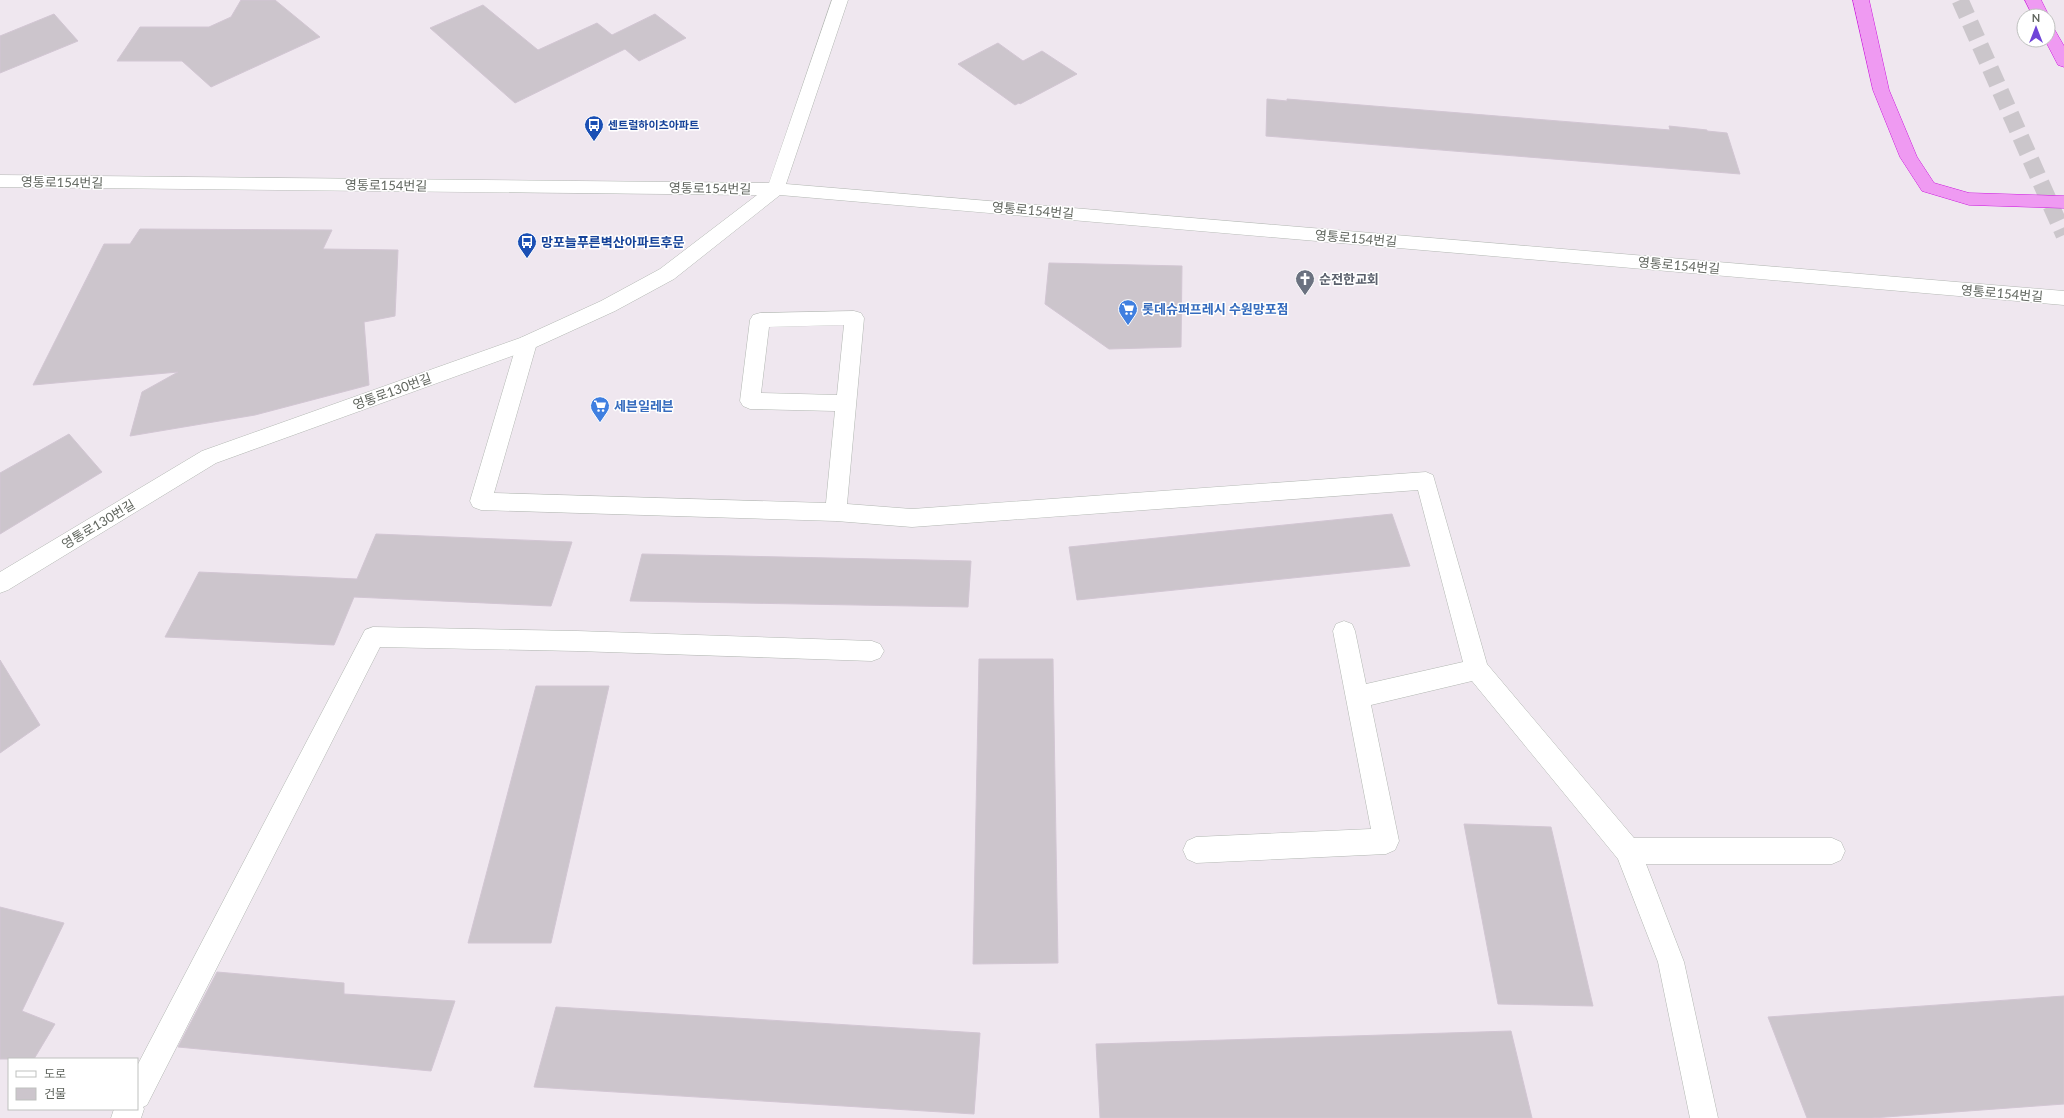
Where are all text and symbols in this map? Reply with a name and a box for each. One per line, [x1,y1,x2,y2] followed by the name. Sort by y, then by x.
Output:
[2016,8,2056,48] north arrow
[2032,11,2040,24] text: N
[583,114,605,142] bus stop icon: 센트럴하이츠아파트
[608,118,699,131] place label: 센트럴하이츠아파트
[21,173,103,191] street label: 영통로154번길
[345,176,427,194] street label: 영통로154번길
[669,179,751,197] street label: 영통로154번길
[991,198,1075,222] street label: 영통로154번길
[1314,226,1398,250] street label: 영통로154번길
[516,231,538,259] bus stop icon: 망포늘푸른벽산아파트후문
[541,234,685,250] place label: 망포늘푸른벽산아파트후문
[1637,253,1721,277] street label: 영통로154번길
[1294,268,1316,296] church icon: 순전한교회
[1319,271,1379,287] place label: 순전한교회
[1960,281,2044,305] street label: 영통로154번길
[1117,298,1139,326] supermarket icon: 롯데슈퍼프레시 수원망포점
[1142,301,1289,317] place label: 롯데슈퍼프레시 수원망포점
[351,369,433,413] street label: 영통로130번길
[589,395,611,423] supermarket icon: 세븐일레븐
[614,398,674,414] place label: 세븐일레븐
[59,496,137,552] street label: 영통로130번길
[8,1058,138,1110] legend
[44,1066,66,1081] text: 도로
[44,1086,66,1101] text: 건물

